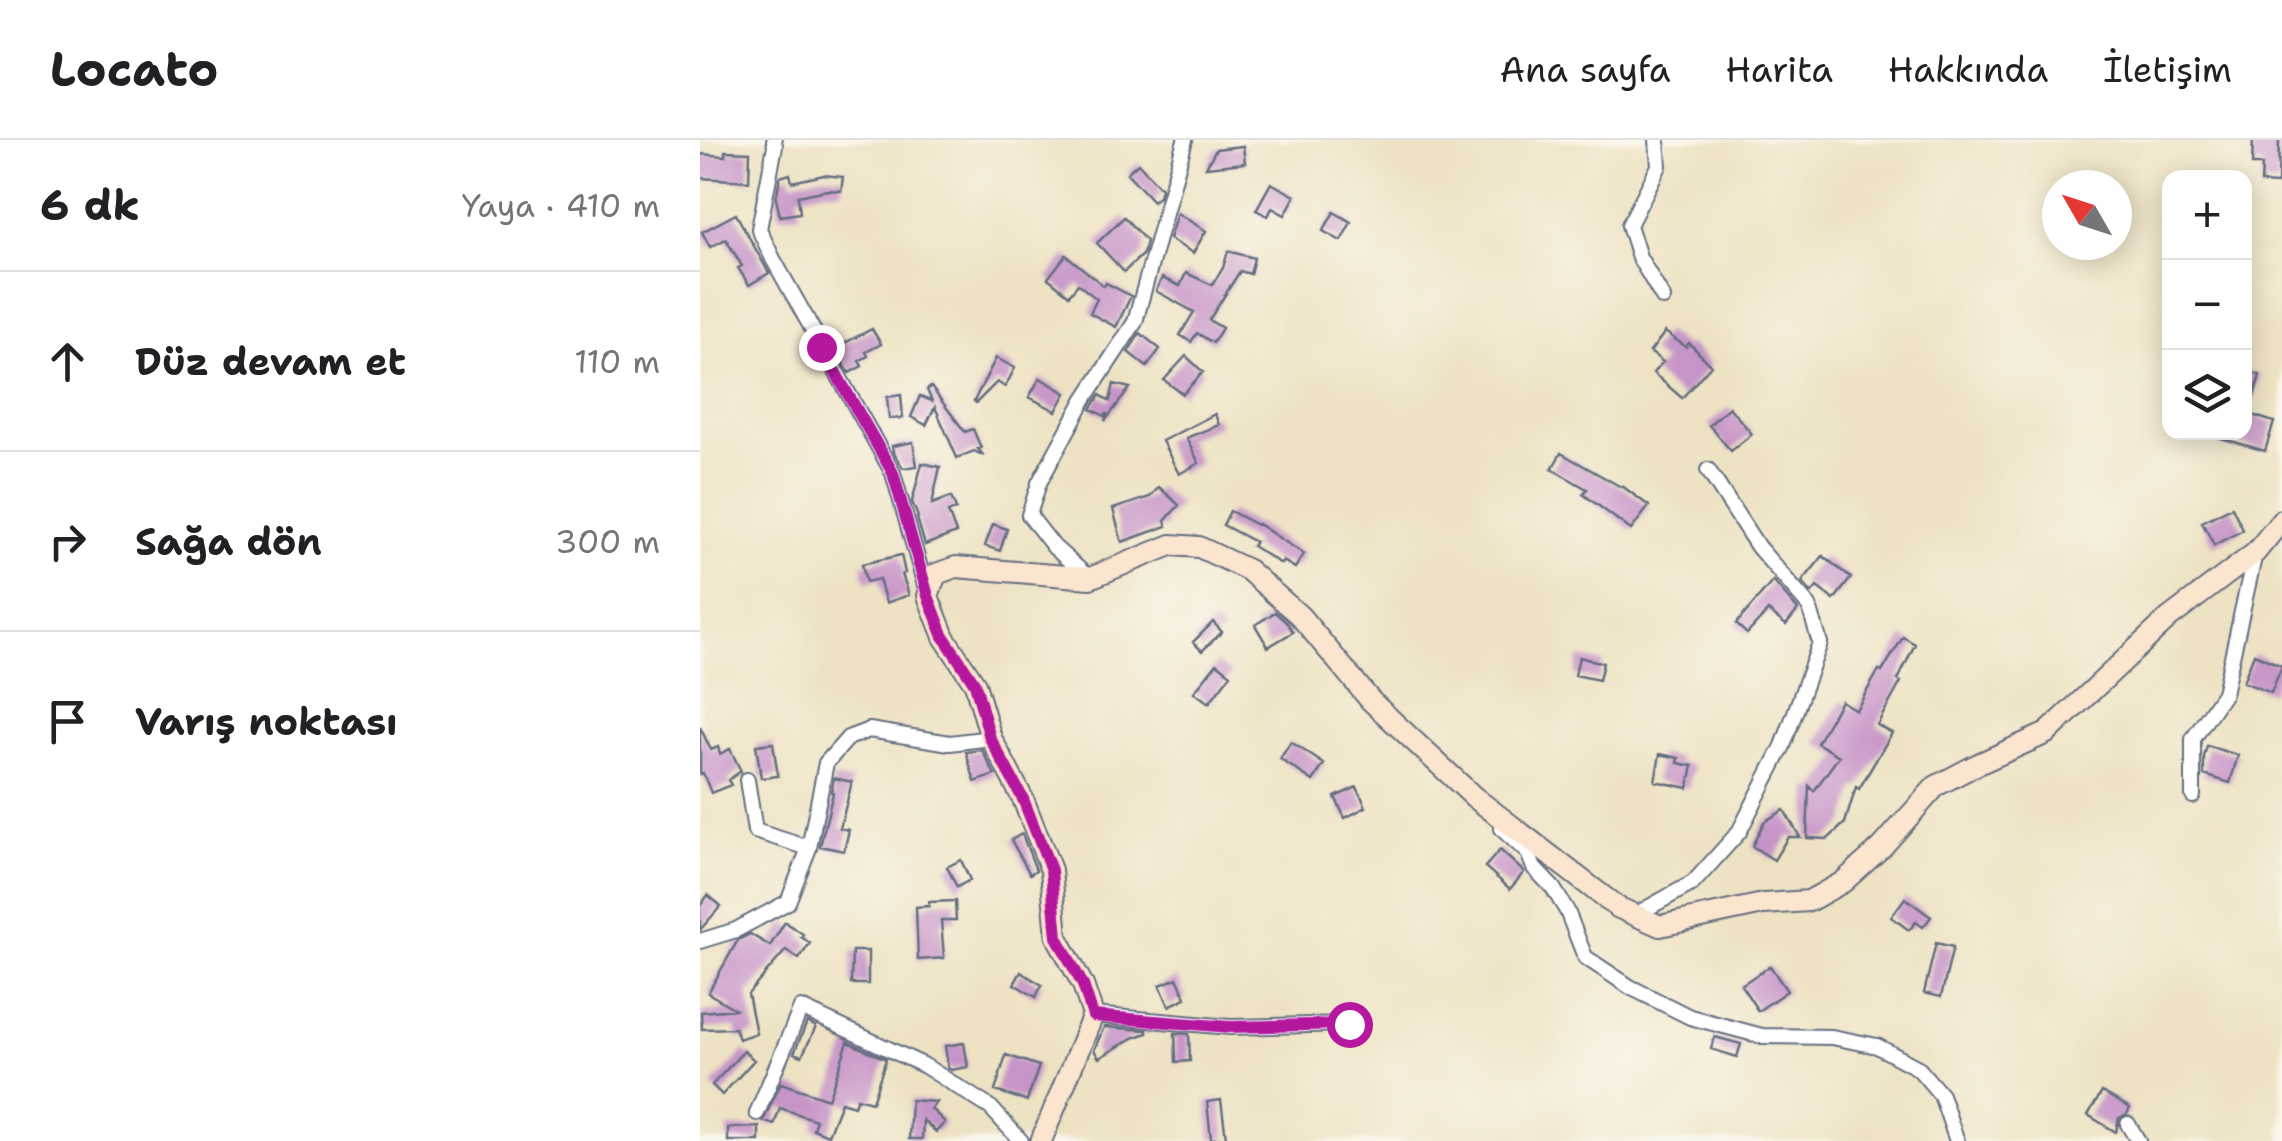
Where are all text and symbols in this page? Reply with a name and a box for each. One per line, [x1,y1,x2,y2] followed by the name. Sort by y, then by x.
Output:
[50,37,218,101] text: Locato
[1500,46,1671,93] text: Ana sayfa
[1726,46,1833,93] text: Harita
[1888,46,2048,93] text: Hakkında
[2103,46,2232,93] text: İletişim
[2042,170,2132,260] north arrow
[2162,170,2252,440] map controls
[2162,170,2252,260] button: +
[40,177,140,233] text: 6 dk
[462,184,660,227] text: Yaya · 410 m
[2162,260,2252,350] button: −
[799,325,845,371] route end
[40,334,95,389] icon: ahead
[135,336,406,387] text: Düz devam et
[574,340,660,383] text: 110 m
[2162,350,2252,440] button: layers
[40,514,95,569] icon: right
[135,516,322,567] text: Sağa dön
[555,520,660,563] text: 300 m
[40,694,95,749] icon: arrive
[135,696,398,747] text: Varış noktası
[1327,1002,1373,1048] route start

